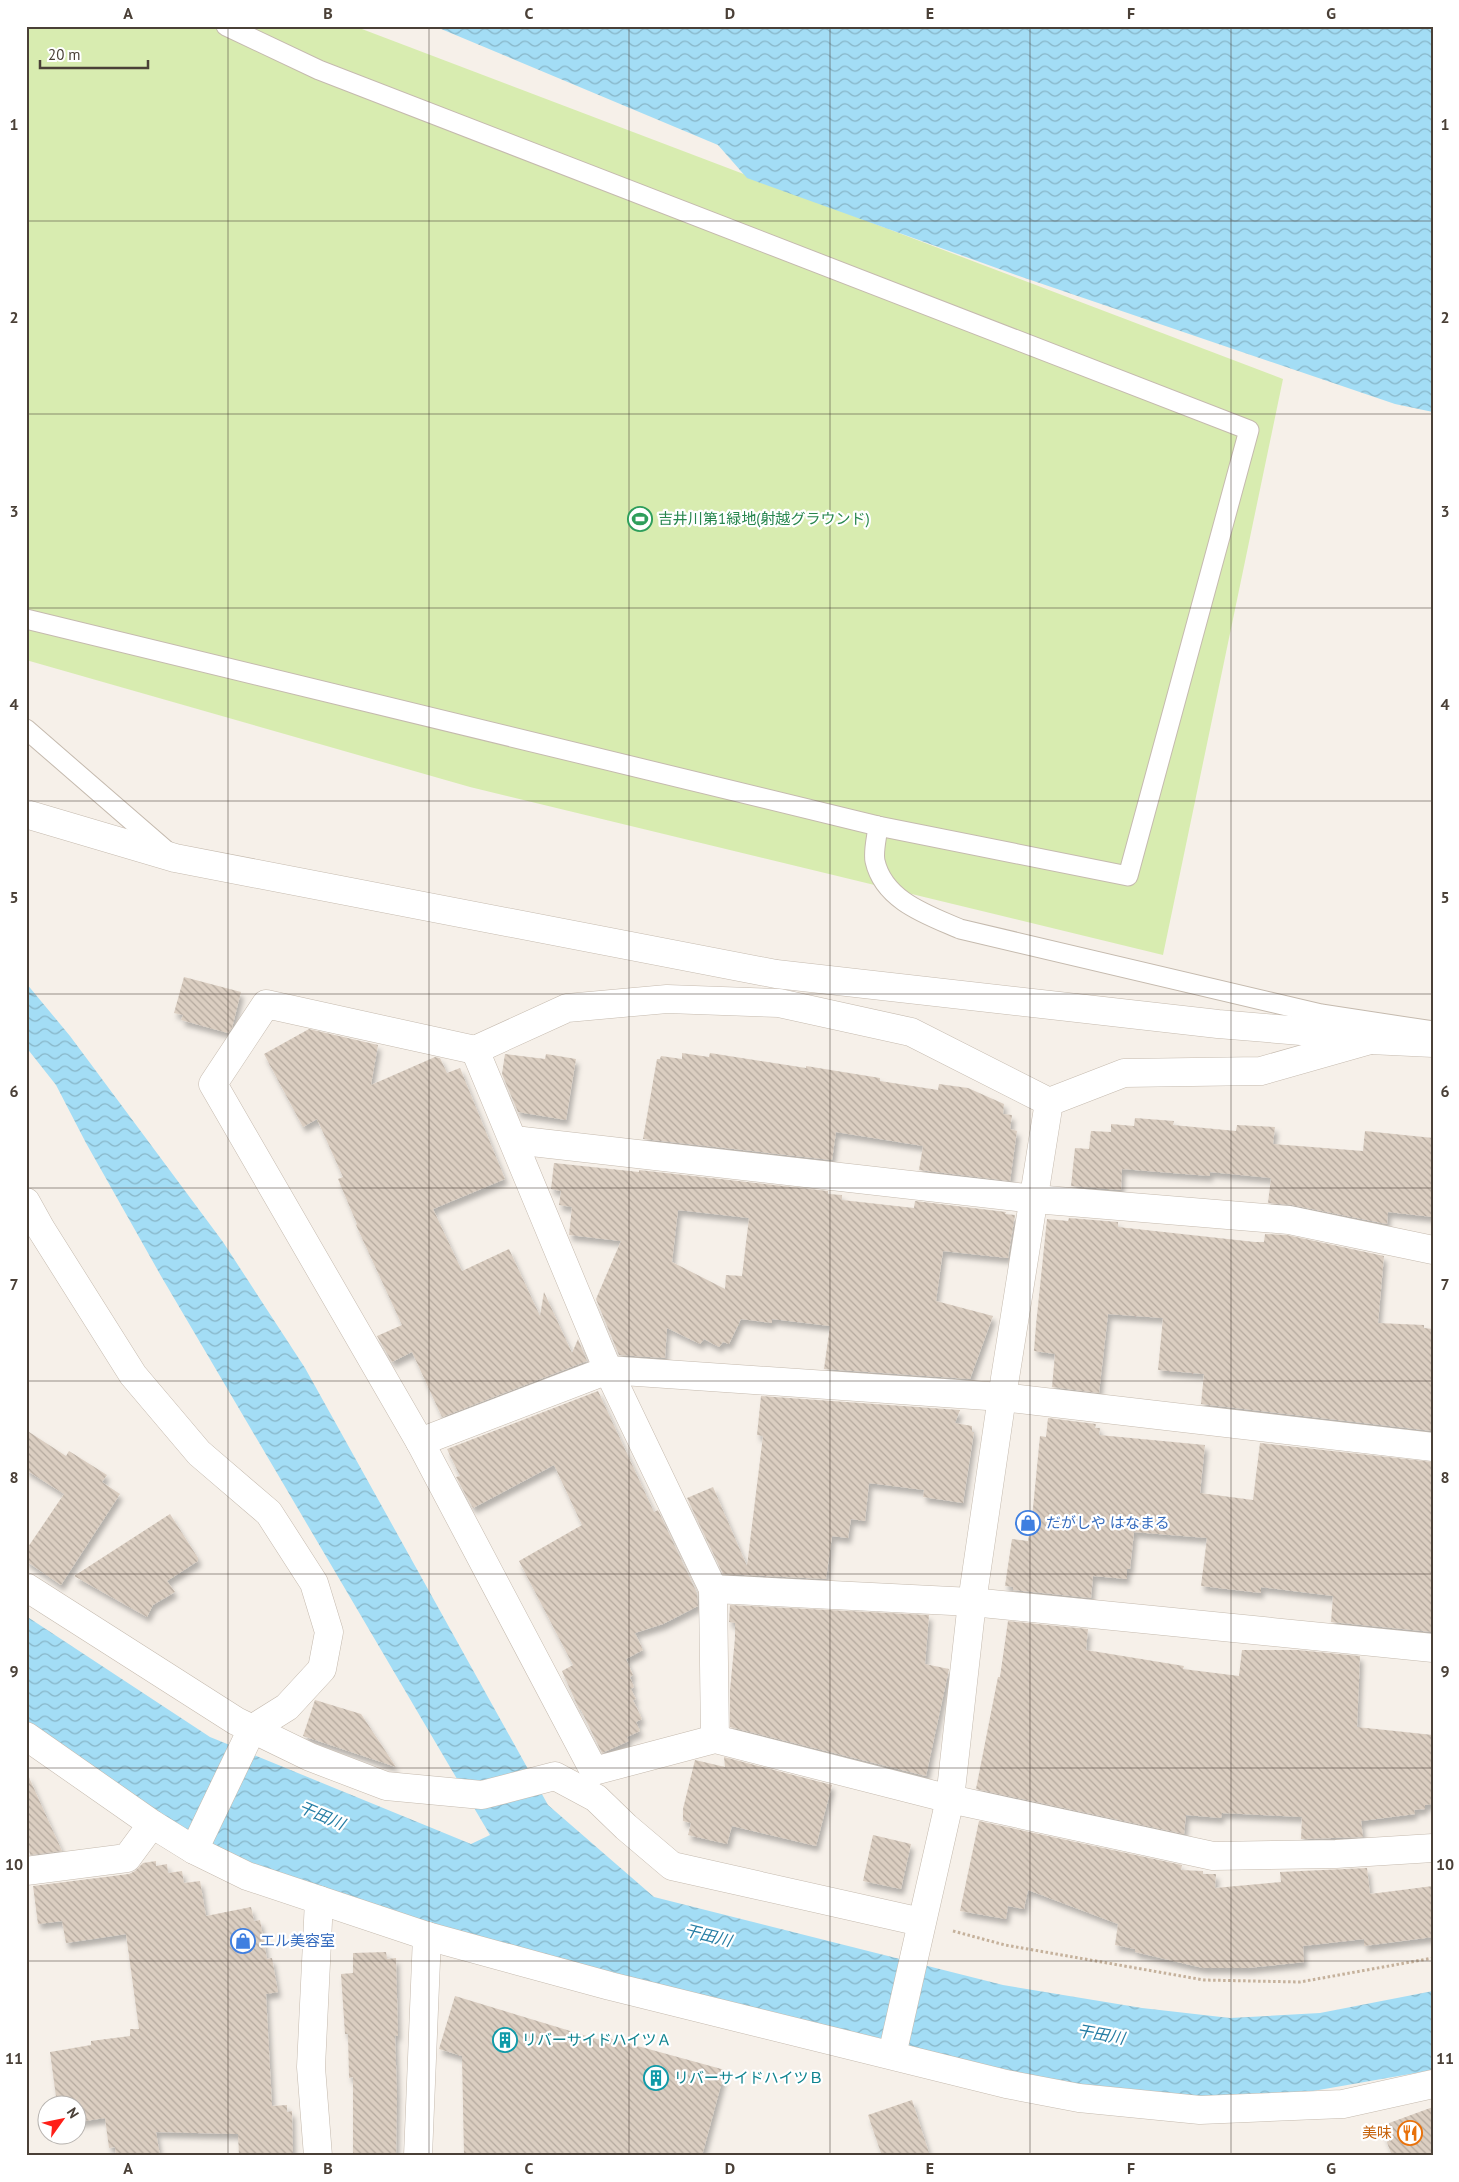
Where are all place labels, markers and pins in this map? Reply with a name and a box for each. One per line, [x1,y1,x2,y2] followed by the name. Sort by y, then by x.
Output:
[627,506,653,532] sports icon: 吉井川第1緑地(射越グラウンド)
[658,509,870,528] place label: 吉井川第1緑地(射越グラウンド)
[1015,1510,1041,1536] shop icon: だがしや はなまる
[1046,1513,1170,1532] place label: だがしや はなまる
[230,1928,256,1954] shop icon: エル美容室
[260,1931,335,1950] place label: エル美容室
[492,2027,518,2053] building icon: リバーサイドハイツＡ
[522,2030,671,2049] place label: リバーサイドハイツＡ
[643,2065,669,2091] building icon: リバーサイドハイツＢ
[674,2068,823,2087] place label: リバーサイドハイツＢ
[1397,2120,1423,2146] restaurant icon: 美味
[1362,2123,1392,2142] place label: 美味

